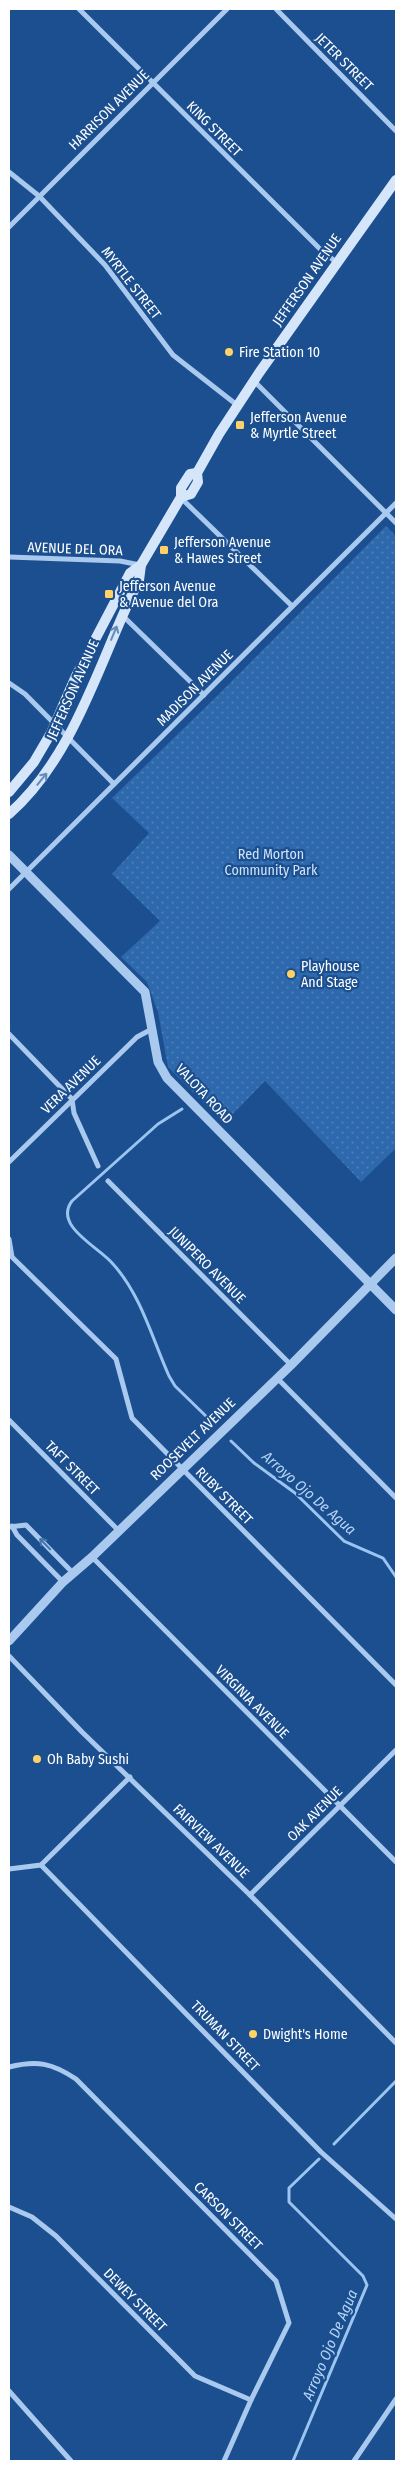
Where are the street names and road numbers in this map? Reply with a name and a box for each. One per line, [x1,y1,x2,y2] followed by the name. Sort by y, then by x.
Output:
[312,30,377,95] street label: JETER STREET
[65,66,153,154] street label: HARRISON AVENUE
[183,98,246,161] street label: KING STREET
[269,230,345,329] street label: JEFFERSON AVENUE
[98,244,165,323] street label: MYRTLE STREET
[27,539,124,559] street label: AVENUE DEL ORA
[43,637,103,743] street label: JEFFERSON AVENUE
[153,646,237,730] street label: MADISON AVENUE
[38,1052,105,1118] street label: VERA AVENUE
[172,1060,236,1128] street label: VALOTA ROAD
[165,1223,249,1307] street label: JUNIPERO AVENUE
[147,1394,239,1484] street label: ROOSEVELT AVENUE
[41,1437,103,1499] street label: TAFT STREET
[192,1464,256,1528] street label: RUBY STREET
[212,1662,293,1743] street label: VIRGINIA AVENUE
[284,1783,346,1845] street label: OAK AVENUE
[169,1800,253,1882] street label: FAIRVIEW AVENUE
[187,1997,263,2075] street label: TRUMAN STREET
[190,2178,266,2254] street label: CARSON STREET
[100,2265,170,2335] street label: DEWEY STREET

